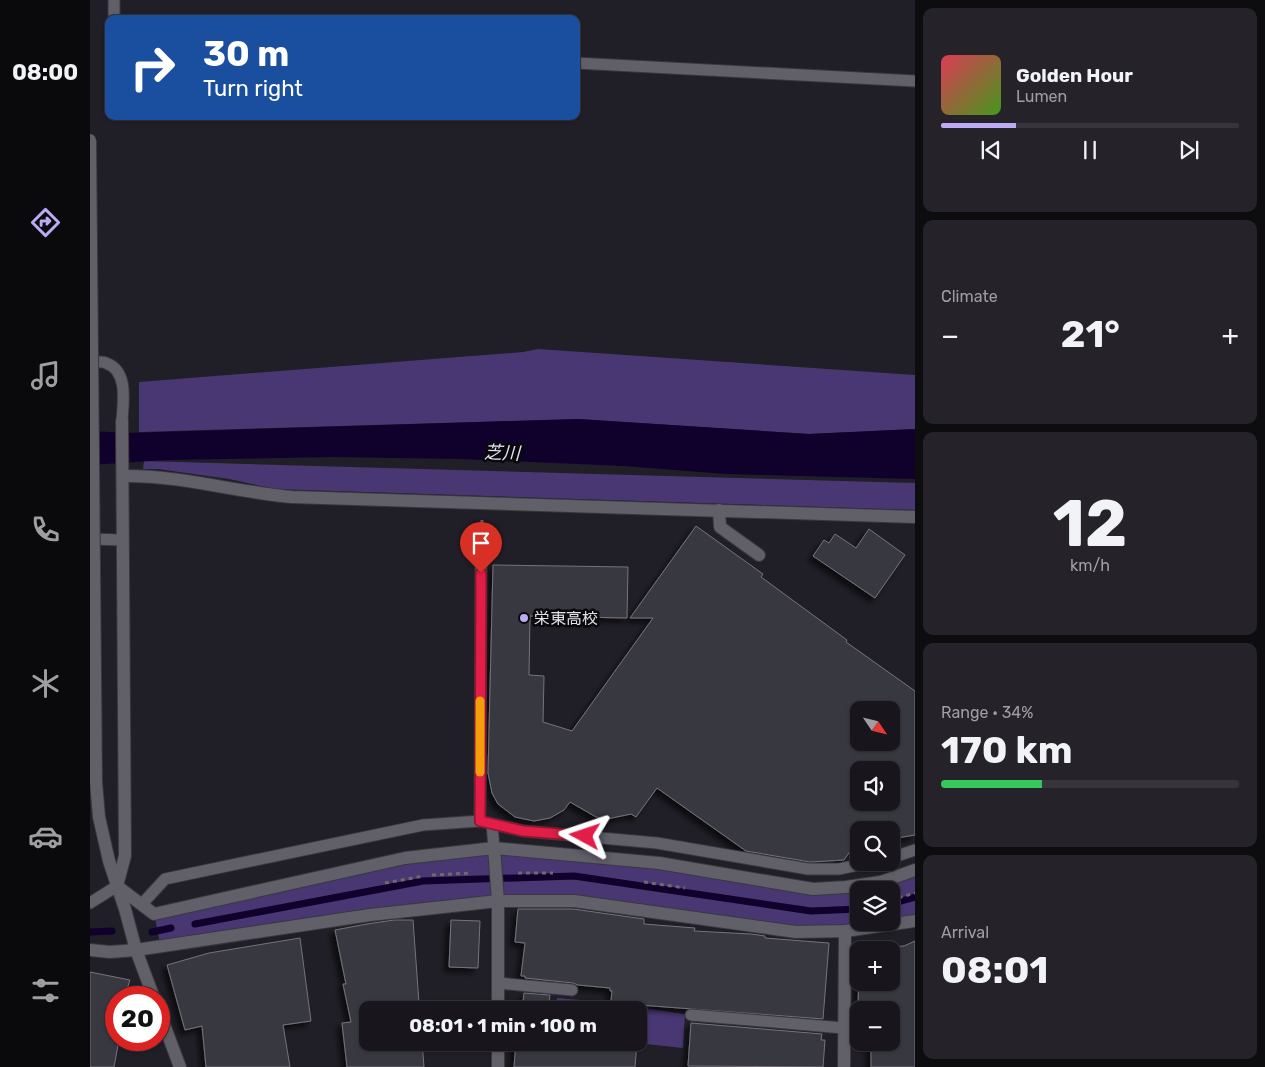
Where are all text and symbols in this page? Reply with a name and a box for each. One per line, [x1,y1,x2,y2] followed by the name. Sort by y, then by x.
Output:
[203,33,289,75] text: 30 m
[120,35,185,100] icon: right
[12,59,78,86] text: 08:00
[1016,64,1133,87] text: Golden Hour
[203,75,303,102] text: Turn right
[1016,87,1067,106] text: Lumen
[977,136,1005,164] icon: previous
[1076,136,1104,164] icon: pause
[1175,136,1203,164] icon: next
[28,205,63,240] icon: directions
[941,287,998,306] text: Climate
[1061,311,1120,357] text: 21°
[941,319,959,352] text: −
[1222,319,1239,352] text: +
[28,358,63,393] icon: music
[484,441,522,465] water label: 芝川
[1053,485,1127,562] text: 12
[28,512,63,547] icon: phone
[460,522,502,573] pin
[467,529,495,557] icon: arrive
[1070,556,1110,575] text: km/h
[534,609,598,628] place label: 栄東高校
[518,612,530,624] marker: 栄東高校
[28,666,63,701] icon: climate
[850,701,900,751] north arrow
[850,701,900,1051] map controls
[941,703,1033,722] text: Range · 34%
[941,727,1073,773] text: 170 km
[850,761,900,811] button: sound
[558,809,610,861] position arrow
[28,819,63,854] icon: car
[850,821,900,871] button: search
[850,881,900,931] button: layers
[941,923,989,942] text: Arrival
[850,941,900,991] button: +
[941,947,1048,993] text: 08:01
[28,973,63,1008] icon: filters
[105,986,170,1051] speed limit sign: 20
[850,1001,900,1051] button: −
[409,1014,597,1037] text: 08:01 · 1 min · 100 m

